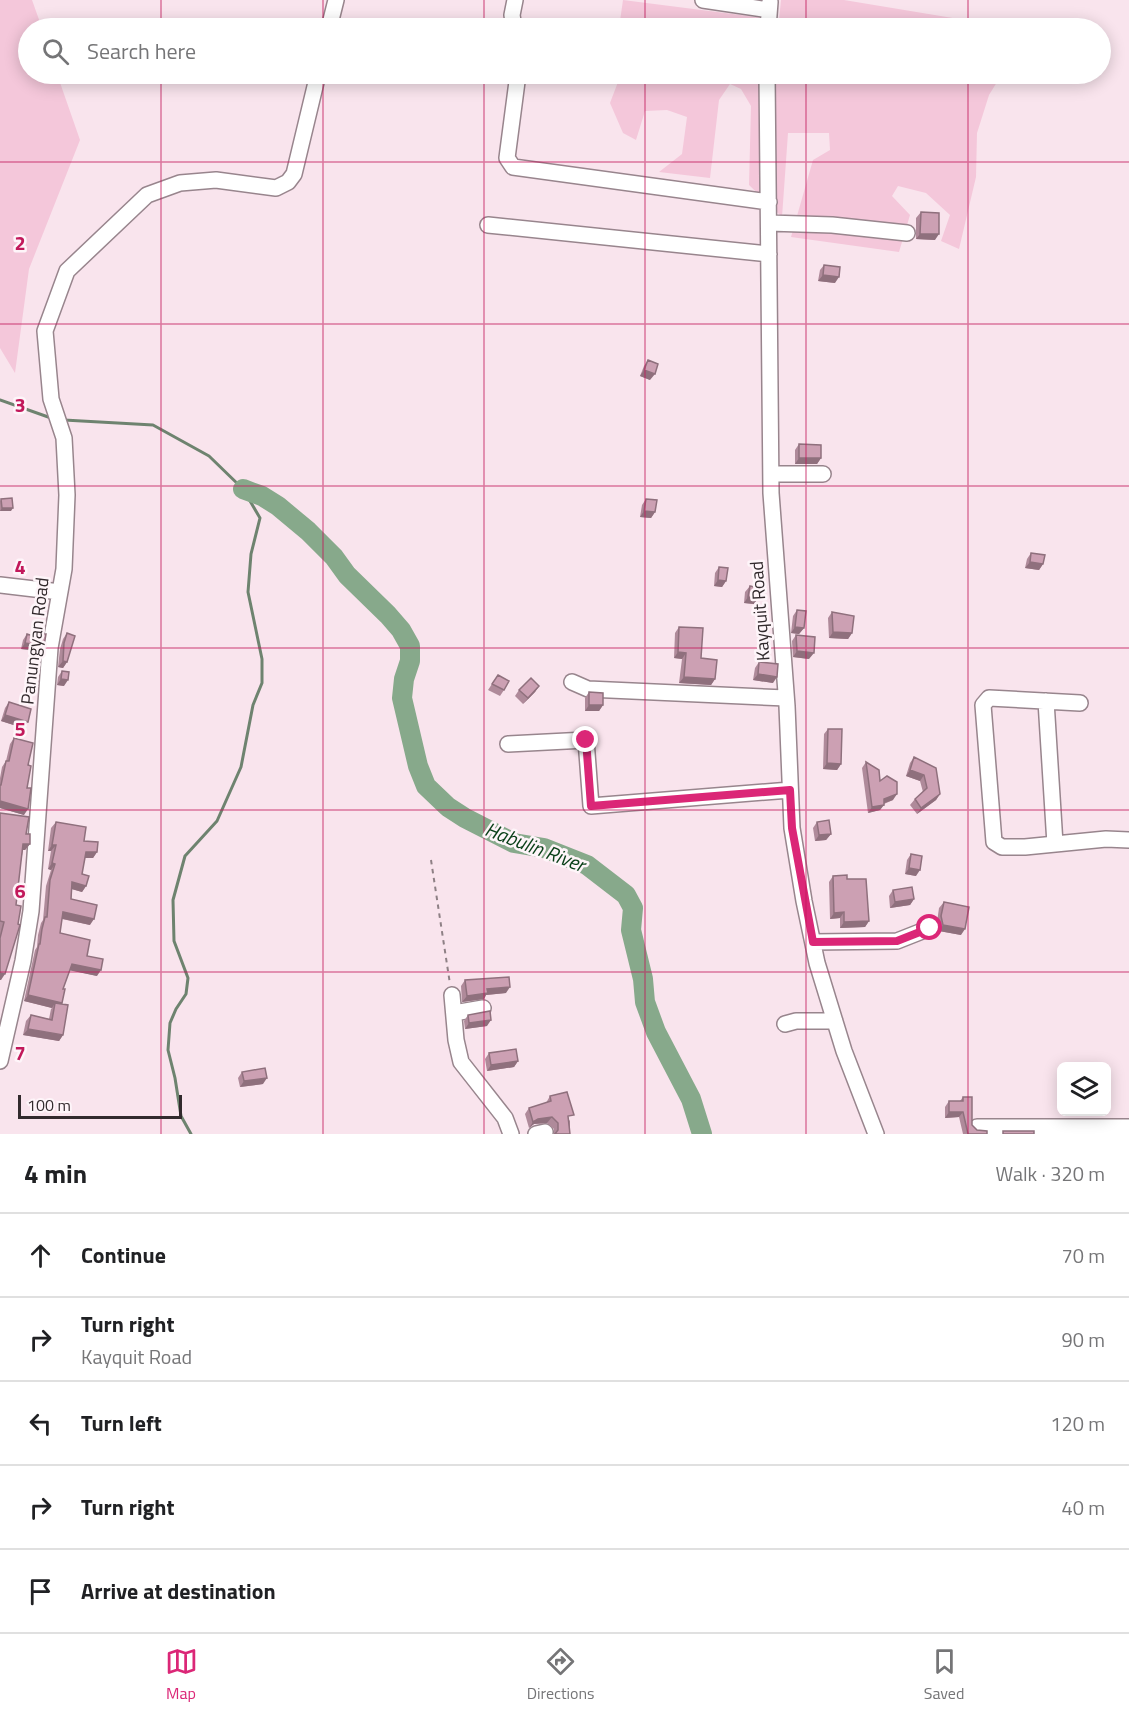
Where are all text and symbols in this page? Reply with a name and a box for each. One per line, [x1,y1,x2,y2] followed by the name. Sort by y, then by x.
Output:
[18,18,1111,84] search box
[87,34,196,68] text: Search here
[39,35,72,68] icon: search
[14,227,26,258] text: 2
[14,389,26,420] text: 3
[14,551,26,582] text: 4
[743,560,776,662] street label: Kayquit Road
[13,576,56,706] street label: Panungyan Road
[14,713,26,744] text: 5
[572,726,598,752] route end
[481,813,592,881] water label: Habulin River
[14,875,26,906] text: 6
[916,914,942,940] route start
[14,1037,26,1068] text: 7
[1057,1062,1111,1116] map controls
[1057,1062,1111,1116] button: layers
[18,1092,182,1120] scale bar
[27,1093,71,1117] text: 100 m
[24,1154,87,1193] text: 4 min
[996,1158,1105,1189] text: Walk · 320 m
[81,1238,166,1272] text: Continue
[24,1239,57,1272] icon: ahead
[1061,1240,1105,1271] text: 70 m
[81,1307,175,1341] text: Turn right
[24,1323,57,1356] icon: right
[1061,1324,1105,1355] text: 90 m
[81,1341,192,1372] text: Kayquit Road
[81,1406,162,1440] text: Turn left
[24,1407,57,1440] icon: left
[1050,1408,1105,1439] text: 120 m
[81,1490,175,1524] text: Turn right
[24,1491,57,1524] icon: right
[1061,1492,1105,1523] text: 40 m
[81,1574,276,1608] text: Arrive at destination
[24,1575,57,1608] icon: arrive
[165,1645,198,1705] tab: Map
[527,1645,595,1705] tab: Directions
[924,1645,964,1705] tab: Saved

